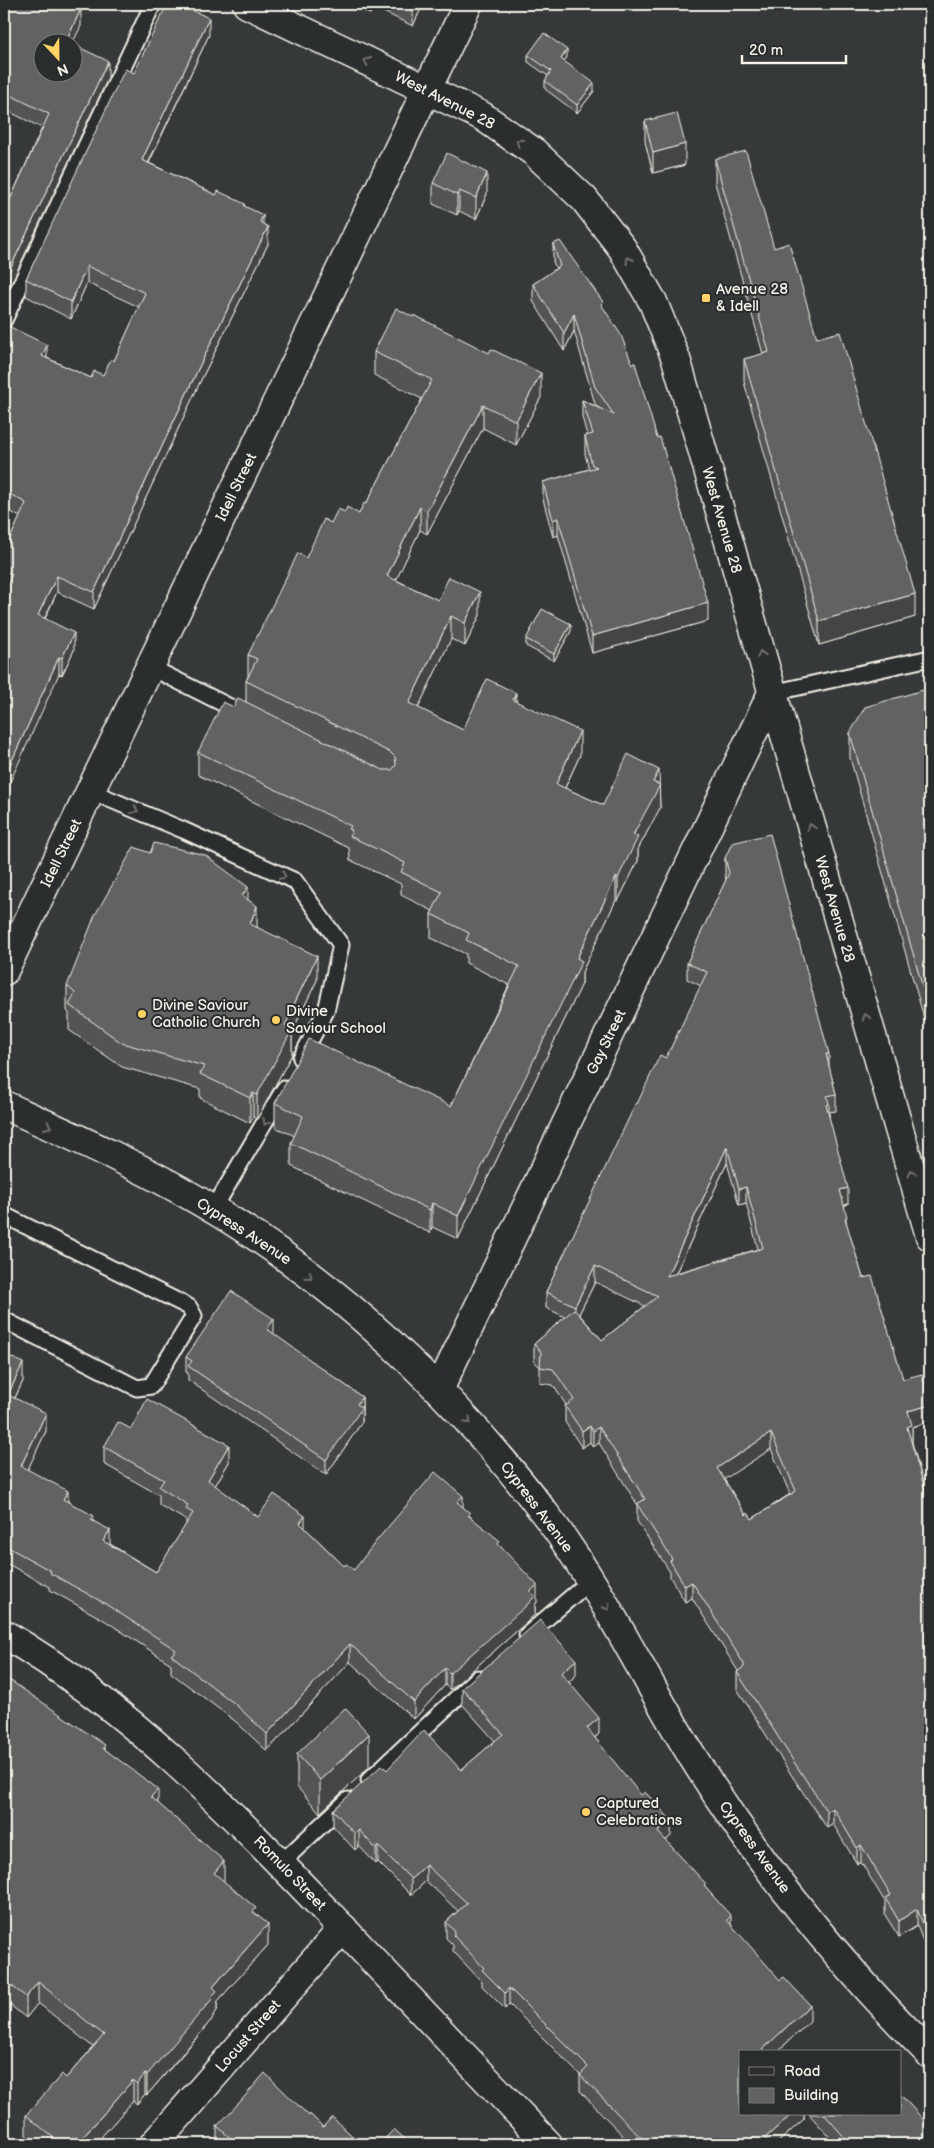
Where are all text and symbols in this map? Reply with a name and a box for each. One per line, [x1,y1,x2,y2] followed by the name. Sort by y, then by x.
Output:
[32,32,82,82] north arrow
[742,32,845,64] scale bar
[749,41,783,60] text: 20 m
[363,56,372,67] one-way arrow
[55,60,71,79] text: N
[392,67,498,134] street label: West Avenue 28
[515,139,525,148] one-way arrow
[625,256,635,265] one-way arrow
[716,280,788,316] place label: Avenue 28 & Idell
[700,292,712,304] marker: Avenue 28 & Idell
[212,450,261,525] street label: Idell Street
[697,465,746,576] street label: West Avenue 28
[756,651,766,659] one-way arrow
[130,804,139,814] one-way arrow
[37,816,86,891] street label: Idell Street
[807,824,817,832] one-way arrow
[810,854,859,965] street label: West Avenue 28
[278,870,287,881] one-way arrow
[152,996,260,1032] place label: Divine Saviour Catholic Church
[286,1002,386,1038] place label: Divine Saviour School
[582,1006,631,1078] street label: Gay Street
[136,1008,148,1020] marker: Divine Saviour Catholic Church
[862,1013,872,1021] one-way arrow
[270,1014,282,1026] marker: Divine Saviour School
[262,1116,272,1125] one-way arrow
[43,1119,52,1130] one-way arrow
[907,1169,917,1177] one-way arrow
[193,1194,295,1269] street label: Cypress Avenue
[304,1271,313,1280] one-way arrow
[462,1416,471,1425] one-way arrow
[496,1458,577,1557] street label: Cypress Avenue
[600,1601,610,1610] one-way arrow
[596,1794,683,1830] place label: Captured Celebrations
[715,1797,794,1897] street label: Cypress Avenue
[580,1806,592,1818] marker: Captured Celebrations
[249,1832,330,1915] street label: Romulo Street
[212,1996,285,2077] street label: Locust Street
[739,2050,902,2116] legend
[784,2062,820,2081] text: Road
[784,2086,839,2105] text: Building

